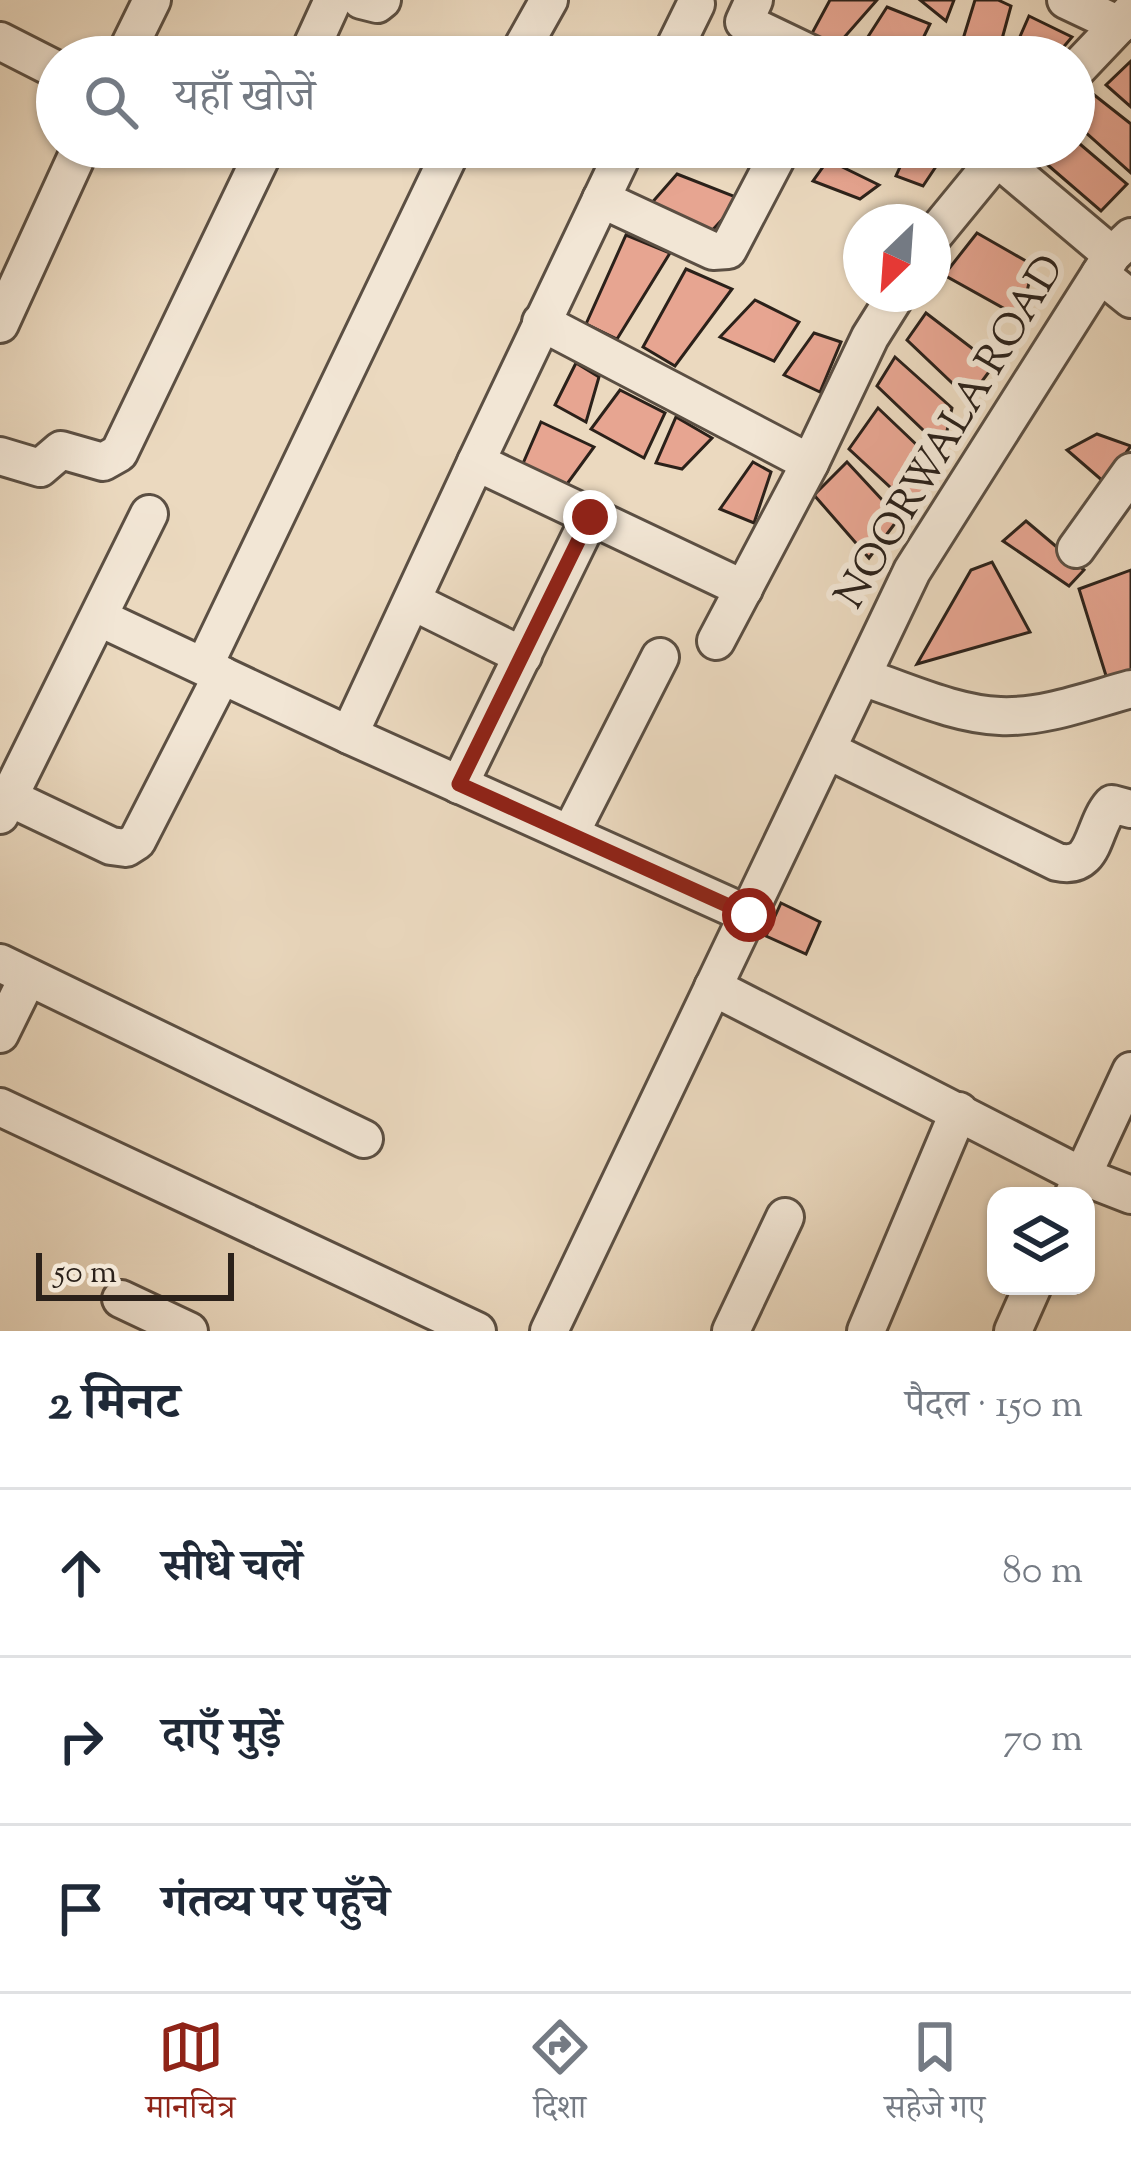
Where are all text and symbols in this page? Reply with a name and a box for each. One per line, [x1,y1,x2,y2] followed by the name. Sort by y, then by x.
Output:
[36,36,1095,168] search box
[174,67,315,132] text: यहाँ खोजें
[78,69,144,135] icon: search
[843,204,951,312] north arrow
[822,245,1082,621] street label: NOORWALA ROAD
[563,490,617,544] route end
[722,888,776,942] route start
[987,1187,1095,1295] map controls
[987,1187,1095,1295] button: layers
[36,1247,234,1300] scale bar
[54,1250,117,1298] text: 50 m
[48,1369,179,1442] text: 2 मिनट
[905,1379,1083,1435] text: पैदल · 150 m
[162,1537,302,1602] text: सीधे चलें
[48,1540,114,1606] icon: ahead
[1002,1545,1083,1601] text: 80 m
[162,1705,282,1770] text: दाएँ मुड़ें
[48,1708,114,1774] icon: right
[1003,1713,1083,1769] text: 70 m
[162,1873,389,1938] text: गंतव्य पर पहुँचे
[48,1876,114,1942] icon: arrive
[146,2014,235,2139] tab: मानचित्र
[527,2014,593,2139] tab: दिशा
[884,2014,985,2139] tab: सहेजे गए

